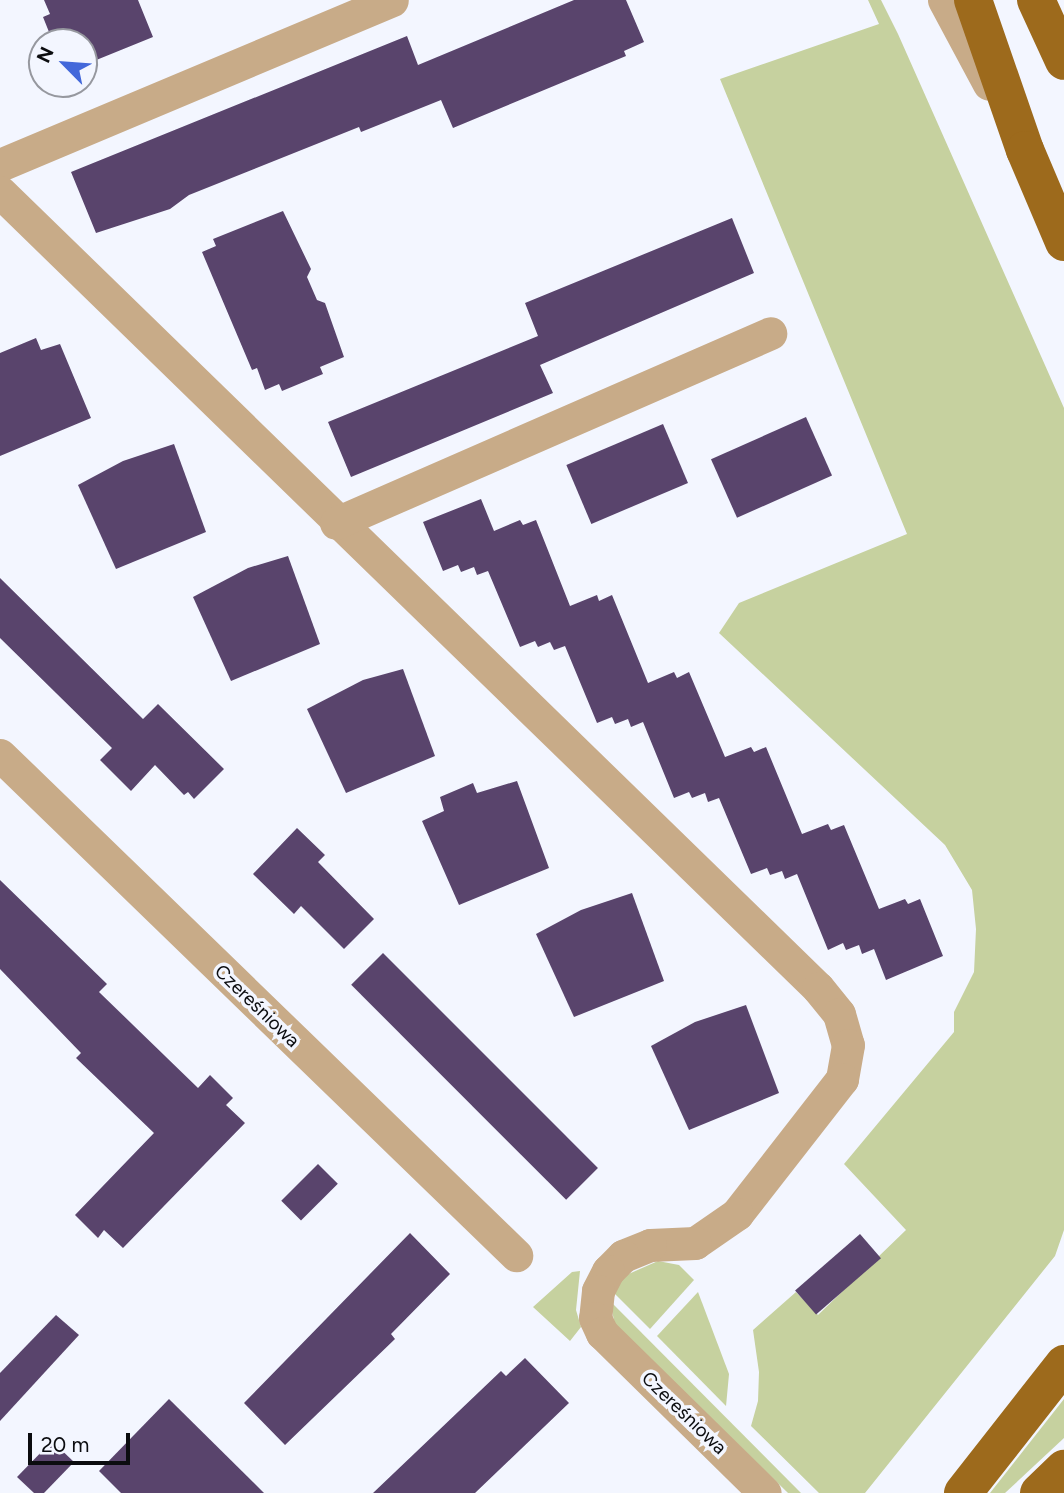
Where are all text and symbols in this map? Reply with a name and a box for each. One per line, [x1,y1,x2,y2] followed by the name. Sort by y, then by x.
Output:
[28,28,98,98] north arrow
[32,43,59,66] text: N
[210,960,304,1052] street label: Czereśniowa
[637,1367,731,1459] street label: Czereśniowa
[32,1420,133,1464] scale bar
[41,1432,89,1457] text: 20 m

